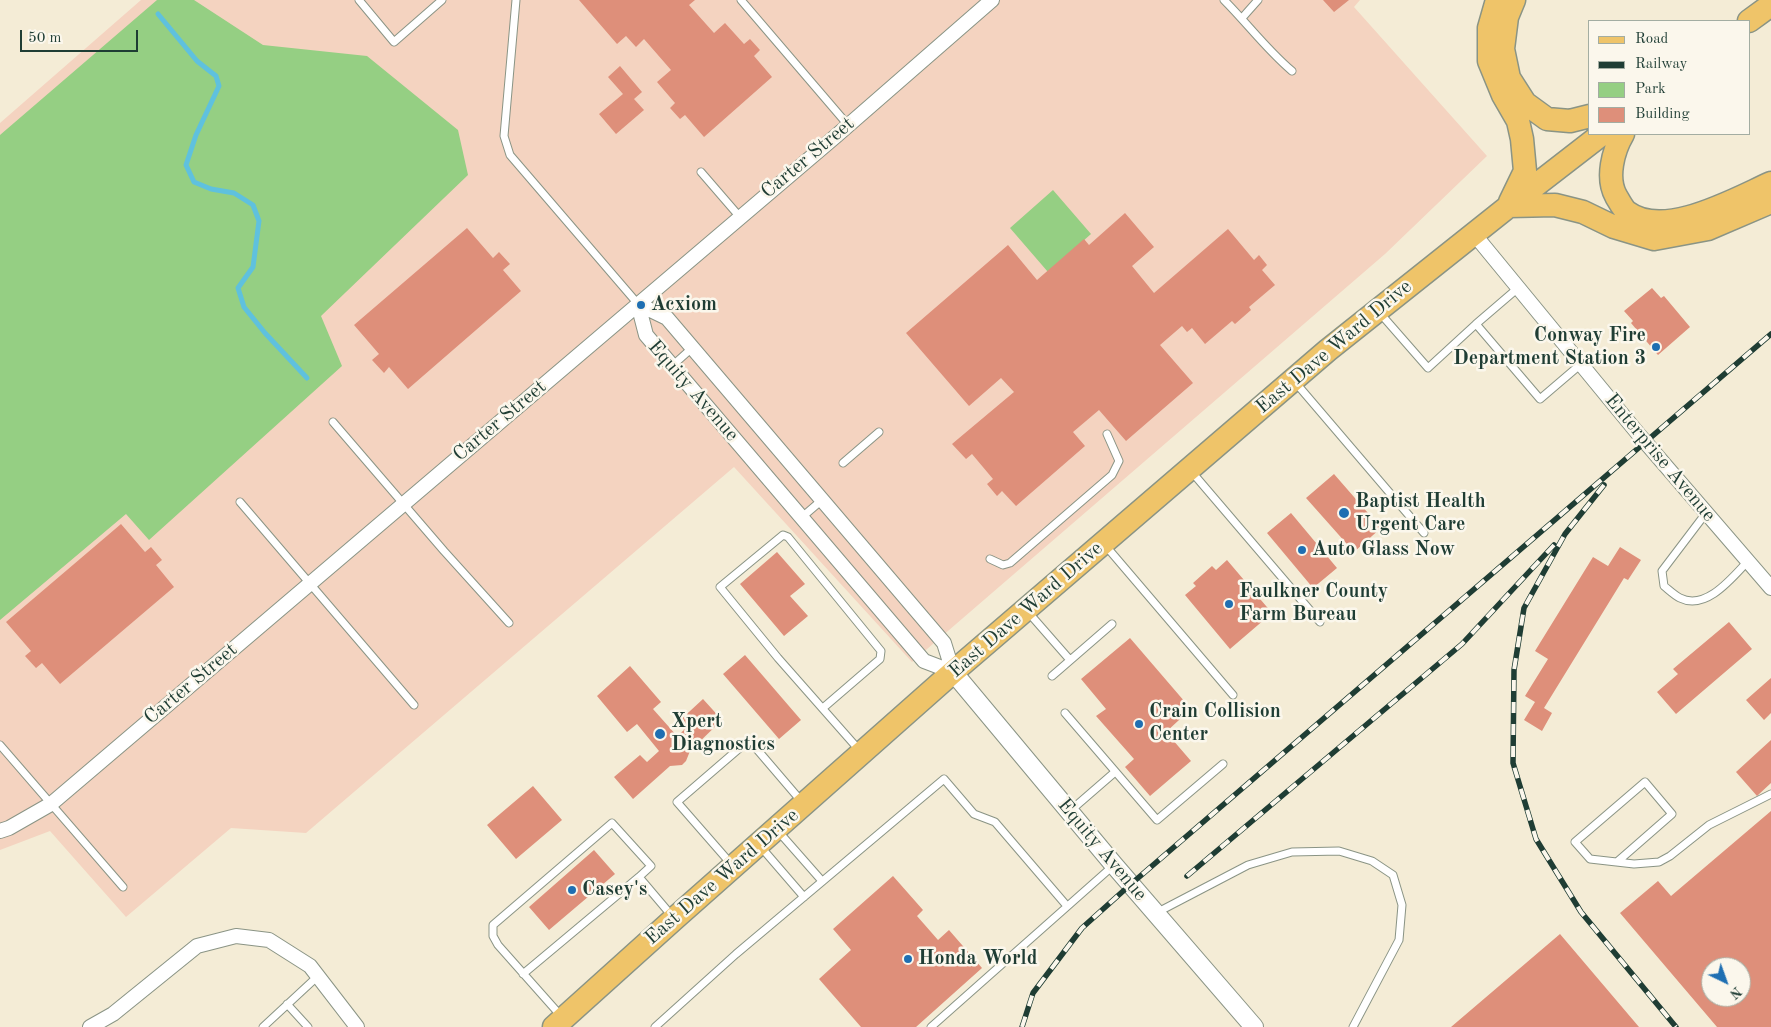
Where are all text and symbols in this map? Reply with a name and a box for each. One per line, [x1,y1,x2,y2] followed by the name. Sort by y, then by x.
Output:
[22,20,140,52] scale bar
[1588,20,1751,135] legend
[28,31,62,46] text: 50 m
[1635,32,1668,47] text: Road
[1635,57,1688,72] text: Railway
[1635,82,1666,97] text: Park
[1635,107,1690,122] text: Building
[756,112,860,204] street label: Carter Street
[1251,275,1417,419] street label: East Dave Ward Drive
[651,293,717,317] place label: Acxiom
[635,299,647,311] marker: Acxiom
[1453,324,1646,371] place label: Conway Fire Department Station 3
[642,335,744,447] street label: Equity Avenue
[1650,341,1662,353] marker: Conway Fire Department Station 3
[448,375,552,467] street label: Carter Street
[1599,389,1721,527] street label: Enterprise Avenue
[1355,490,1486,537] place label: Baptist Health Urgent Care
[1337,506,1351,520] marker: Baptist Health Urgent Care
[944,537,1108,683] street label: East Dave Ward Drive
[1312,538,1455,562] place label: Auto Glass Now
[1296,544,1308,556] marker: Auto Glass Now
[1239,580,1388,627] place label: Faulkner County Farm Bureau
[1223,598,1235,610] marker: Faulkner County Farm Bureau
[139,638,243,730] street label: Carter Street
[1149,700,1281,747] place label: Crain Collision Center
[671,710,775,757] place label: Xpert Diagnostics
[1133,718,1145,730] marker: Crain Collision Center
[653,727,667,741] marker: Xpert Diagnostics
[1052,794,1152,906] street label: Equity Avenue
[640,804,804,950] street label: East Dave Ward Drive
[582,878,647,902] place label: Casey's
[566,884,578,896] marker: Casey's
[918,947,1037,971] place label: Honda World
[902,953,914,965] marker: Honda World
[1701,957,1751,1007] north arrow
[1727,984,1744,1001] text: N

